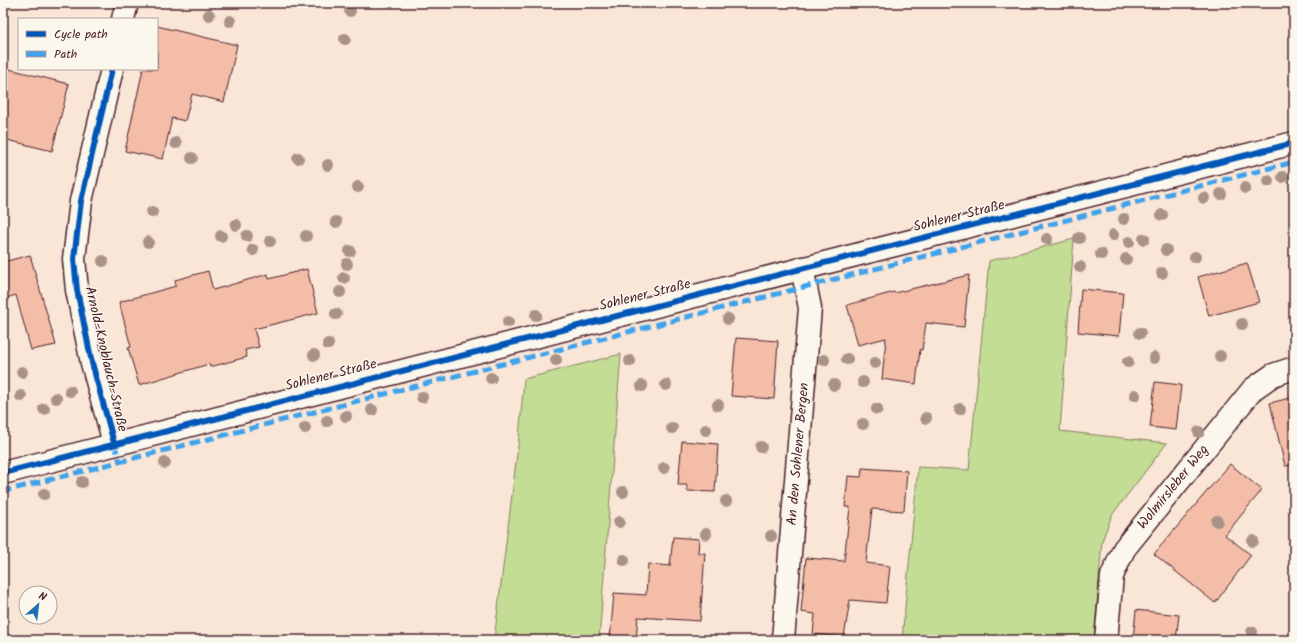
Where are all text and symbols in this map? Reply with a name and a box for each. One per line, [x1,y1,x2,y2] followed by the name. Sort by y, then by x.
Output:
[18,18,158,70] legend
[54,25,108,44] text: Cycle path
[54,45,77,64] text: Path
[911,194,1008,238] street label: Sohlener Straße
[597,273,694,317] street label: Sohlener Straße
[79,284,134,435] street label: Arnold-Knoblauch-Straße
[283,353,380,397] street label: Sohlener Straße
[781,382,815,526] street label: An den Sohlener Bergen
[1132,440,1214,534] street label: Wolmirsleber Weg
[18,585,58,625] north arrow
[35,587,50,607] text: N

